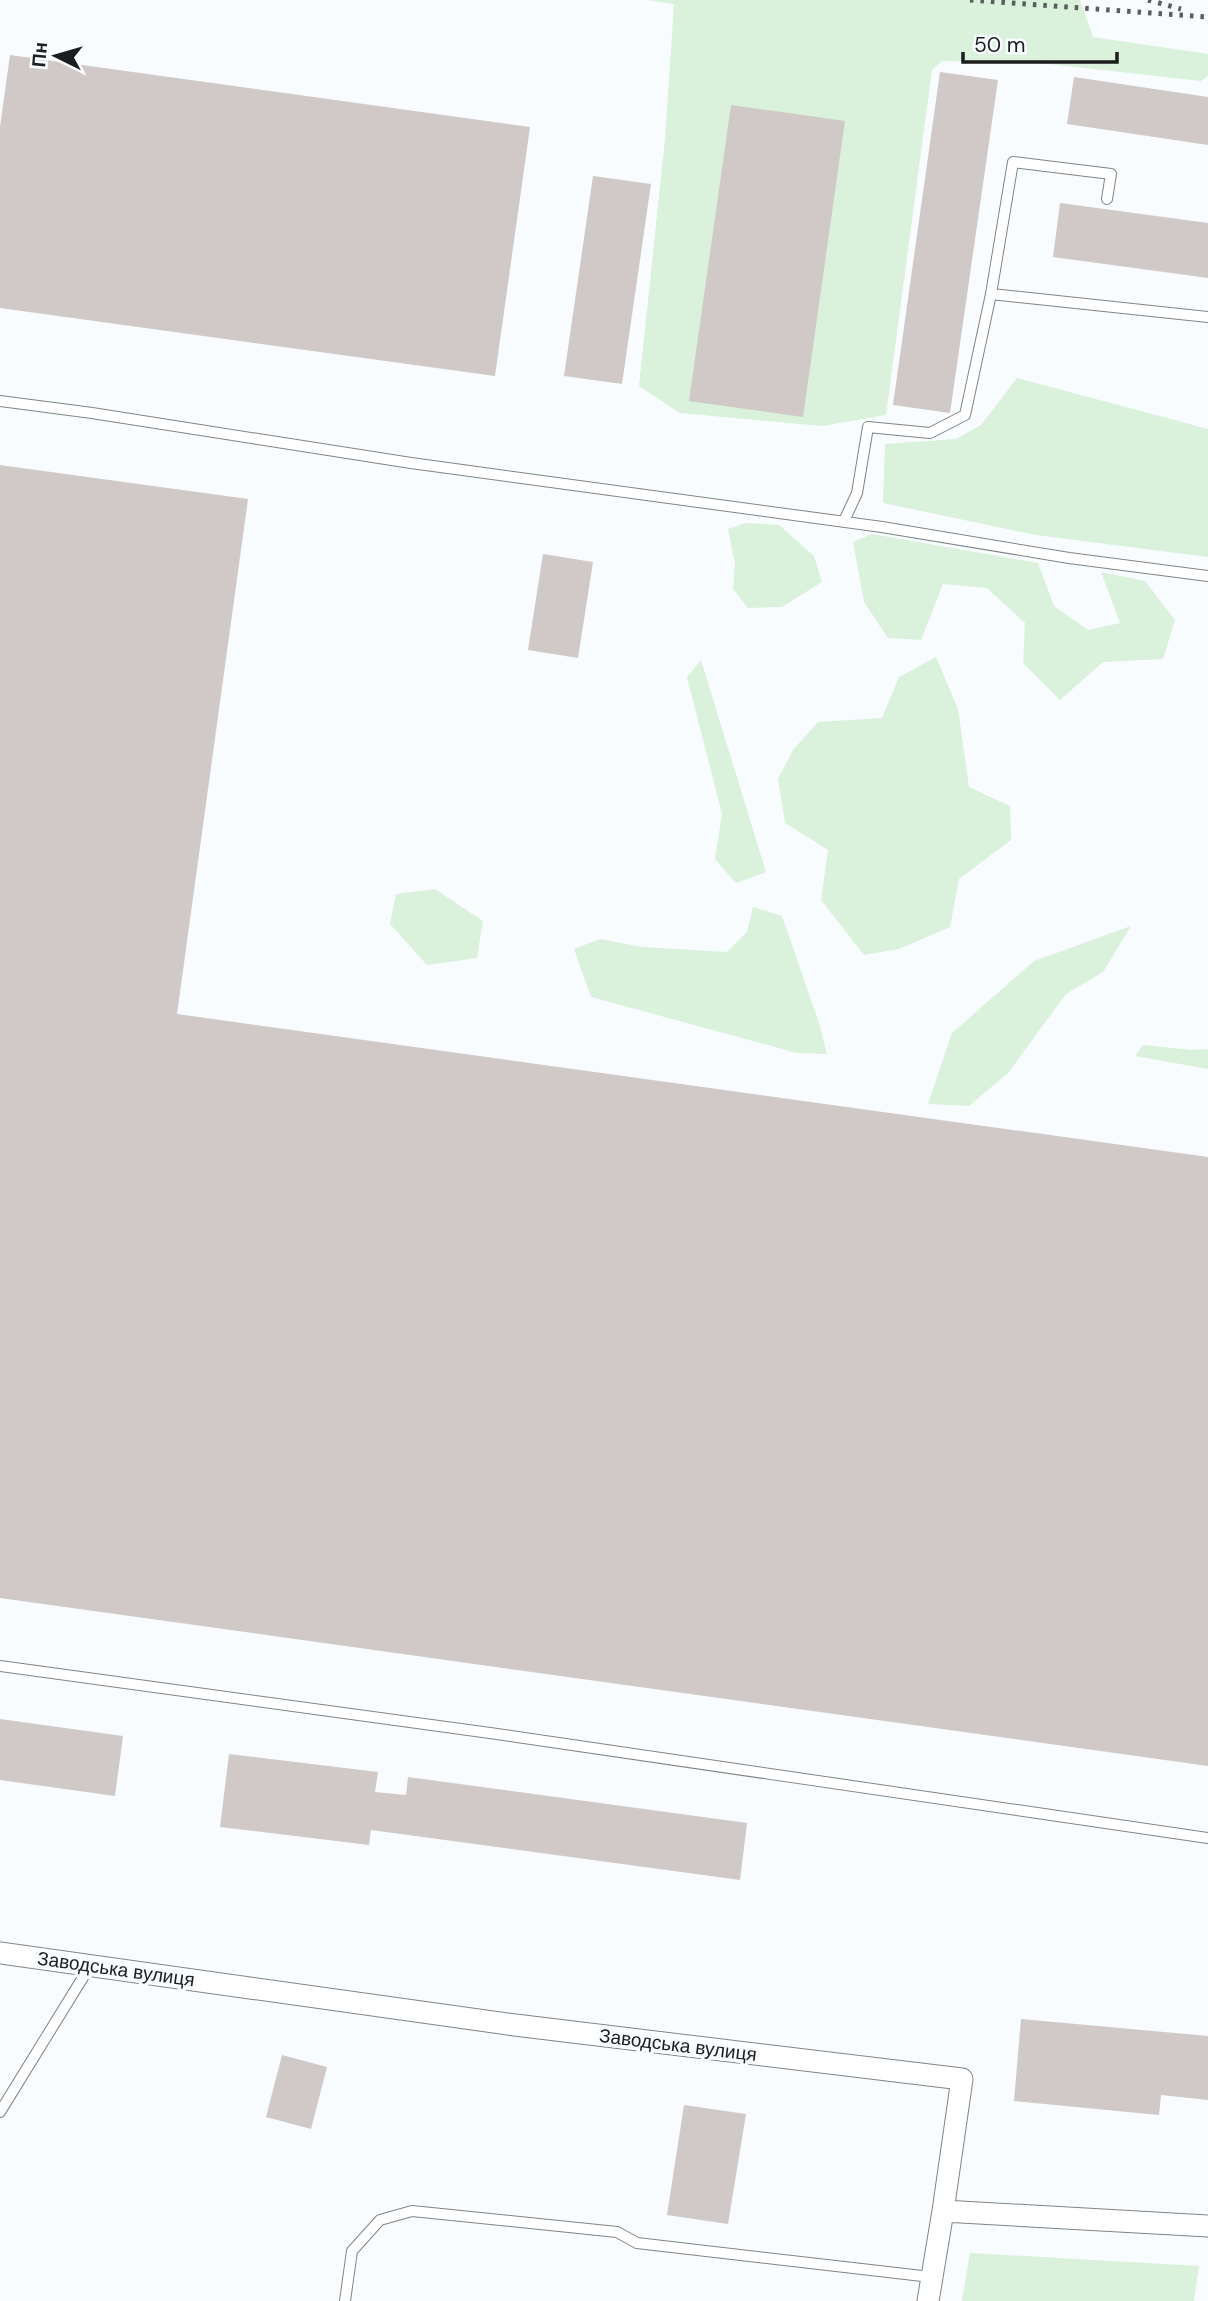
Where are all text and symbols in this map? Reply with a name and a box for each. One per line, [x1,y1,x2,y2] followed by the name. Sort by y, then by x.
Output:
[21,21,91,91] north arrow
[963,21,1117,65] scale bar
[974,31,1025,59] text: 50 m
[26,41,53,68] text: Пн
[36,1946,196,1992] street label: Заводська вулиця
[598,2023,758,2067] street label: Заводська вулиця

